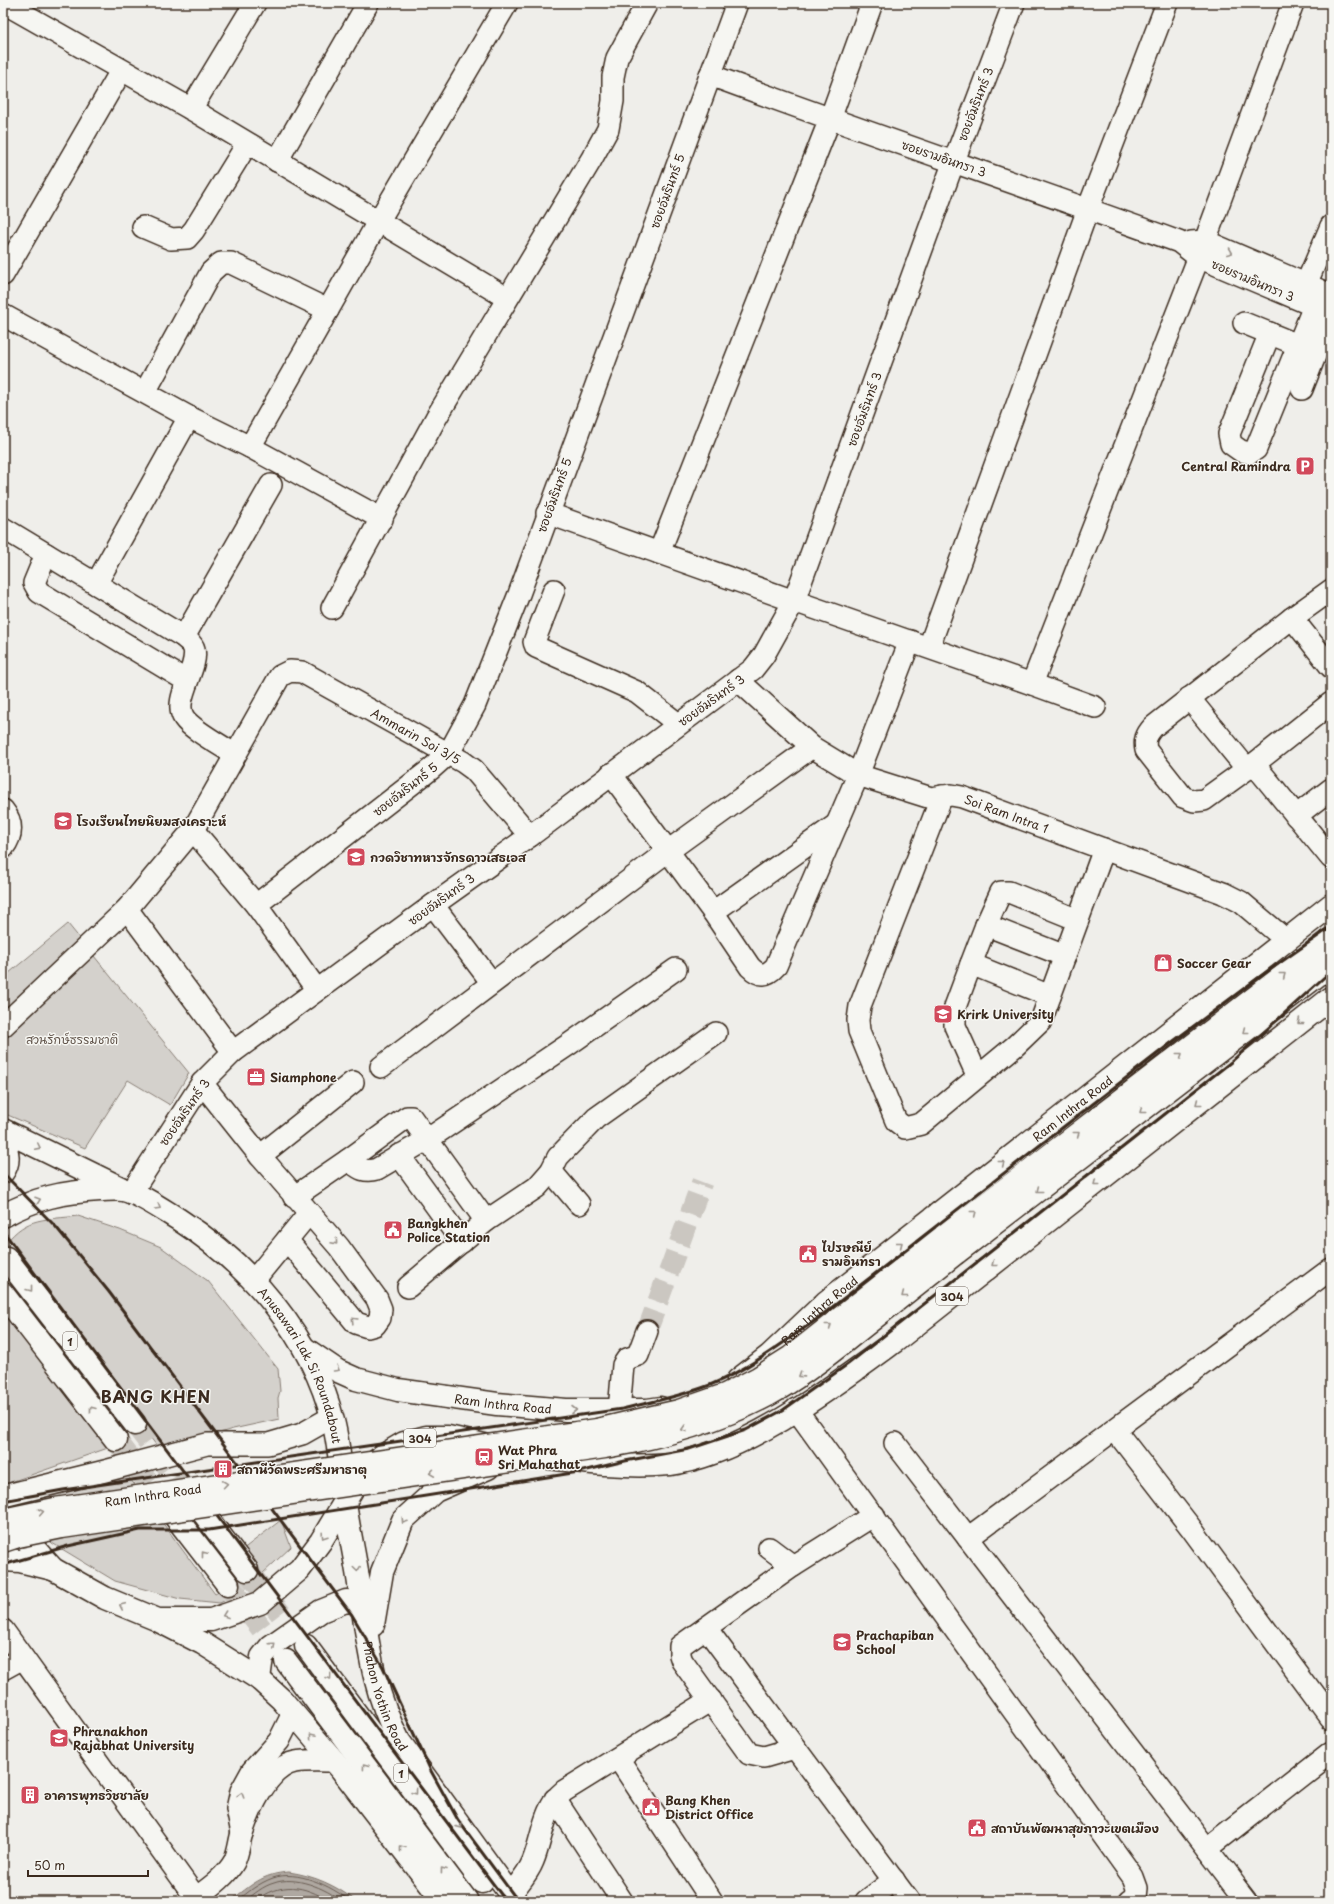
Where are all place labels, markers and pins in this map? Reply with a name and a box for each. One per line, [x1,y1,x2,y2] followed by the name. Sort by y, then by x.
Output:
[1294,455,1316,477] parking icon: Central Ramindra
[1181,457,1291,475] place label: Central Ramindra
[52,810,74,832] school or university icon: โรงเรียนไทยนิยมสงเคราะห์
[76,812,227,830] place label: โรงเรียนไทยนิยมสงเคราะห์
[345,846,367,868] school or university icon: กวดวิชาทหารจักรดาวเสธเอส
[370,848,527,866] place label: กวดวิชาทหารจักรดาวเสธเอส
[1152,952,1174,974] shop icon: Soccer Gear
[1177,954,1252,972] place label: Soccer Gear
[932,1003,954,1025] school or university icon: Krirk University
[957,1005,1054,1023] place label: Krirk University
[245,1066,267,1088] office icon: Siamphone
[270,1068,337,1086] place label: Siamphone
[407,1214,490,1246] place label: Bangkhen Police Station
[382,1219,404,1241] public building icon: Bangkhen Police Station
[821,1238,881,1270] place label: ไปรษณีย์ รามอินทรา
[797,1243,819,1265] public building icon: ไปรษณีย์ รามอินทรา
[498,1441,580,1473] place label: Wat Phra Sri Mahathat
[473,1446,495,1468] station icon: Wat Phra Sri Mahathat
[212,1458,234,1480] building icon: สถานีวัดพระศรีมหาธาตุ
[237,1460,367,1479] place label: สถานีวัดพระศรีมหาธาตุ
[856,1626,934,1658] place label: Prachapiban School
[831,1631,853,1653] school or university icon: Prachapiban School
[73,1722,194,1754] place label: Phranakhon Rajabhat University
[48,1727,70,1749] school or university icon: Phranakhon Rajabhat University
[19,1784,41,1806] building icon: อาคารพุทธวิชชาลัย
[44,1786,149,1805] place label: อาคารพุทธวิชชาลัย
[665,1791,754,1823] place label: Bang Khen District Office
[640,1796,662,1818] public building icon: Bang Khen District Office
[966,1817,988,1839] public building icon: สถาบันพัฒนาสุขภาวะเขตเมือง
[991,1819,1160,1838] place label: สถาบันพัฒนาสุขภาวะเขตเมือง

